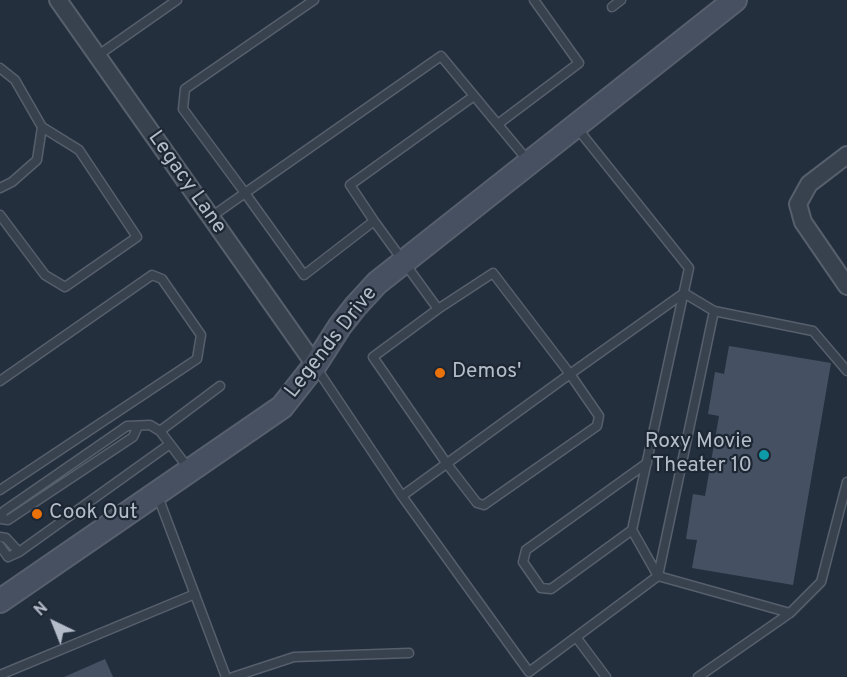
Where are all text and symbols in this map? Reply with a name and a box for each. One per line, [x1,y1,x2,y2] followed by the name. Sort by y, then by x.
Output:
[141,127,231,239] street label: Legacy Lane
[280,282,384,404] street label: Legends Drive
[452,360,522,386] place label: Demos'
[433,366,447,380] marker: Demos'
[645,430,752,480] place label: Roxy Movie Theater 10
[757,448,771,462] marker: Roxy Movie Theater 10
[49,501,138,527] place label: Cook Out
[30,507,44,521] marker: Cook Out
[24,593,84,653] north arrow
[31,599,53,621] text: N

